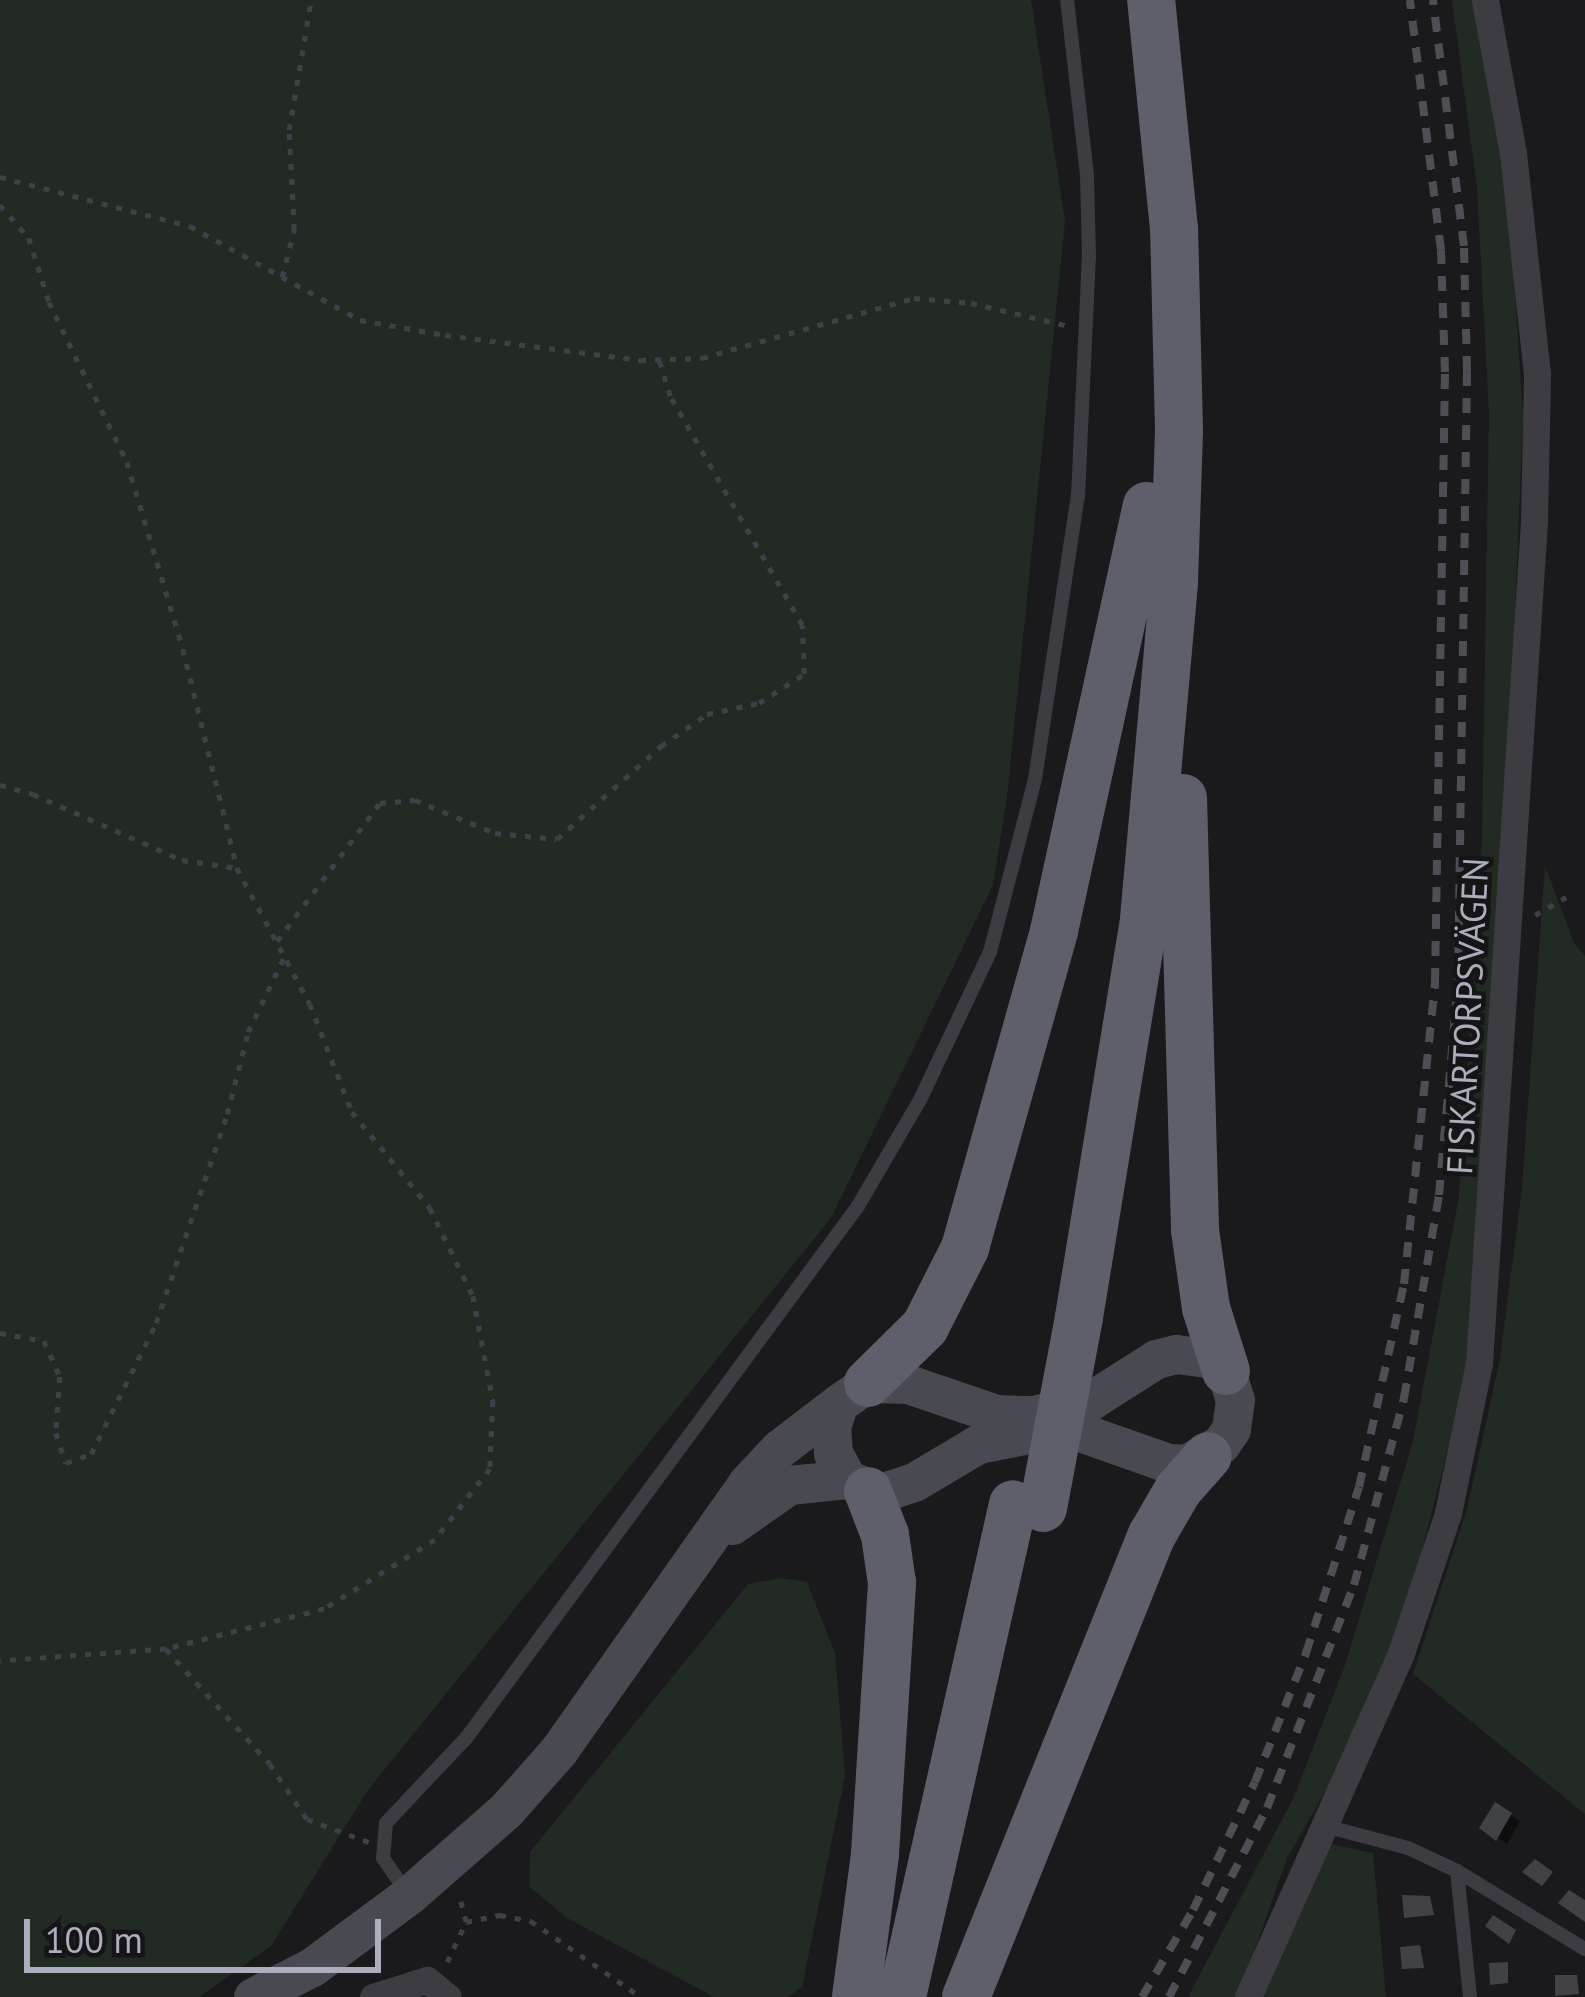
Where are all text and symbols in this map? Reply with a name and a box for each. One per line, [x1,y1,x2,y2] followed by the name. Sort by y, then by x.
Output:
[1437,856,1497,1176] street label: FISKARTORPSVÄGEN
[30,1895,387,1969] scale bar
[45,1916,143,1963] text: 100 m

